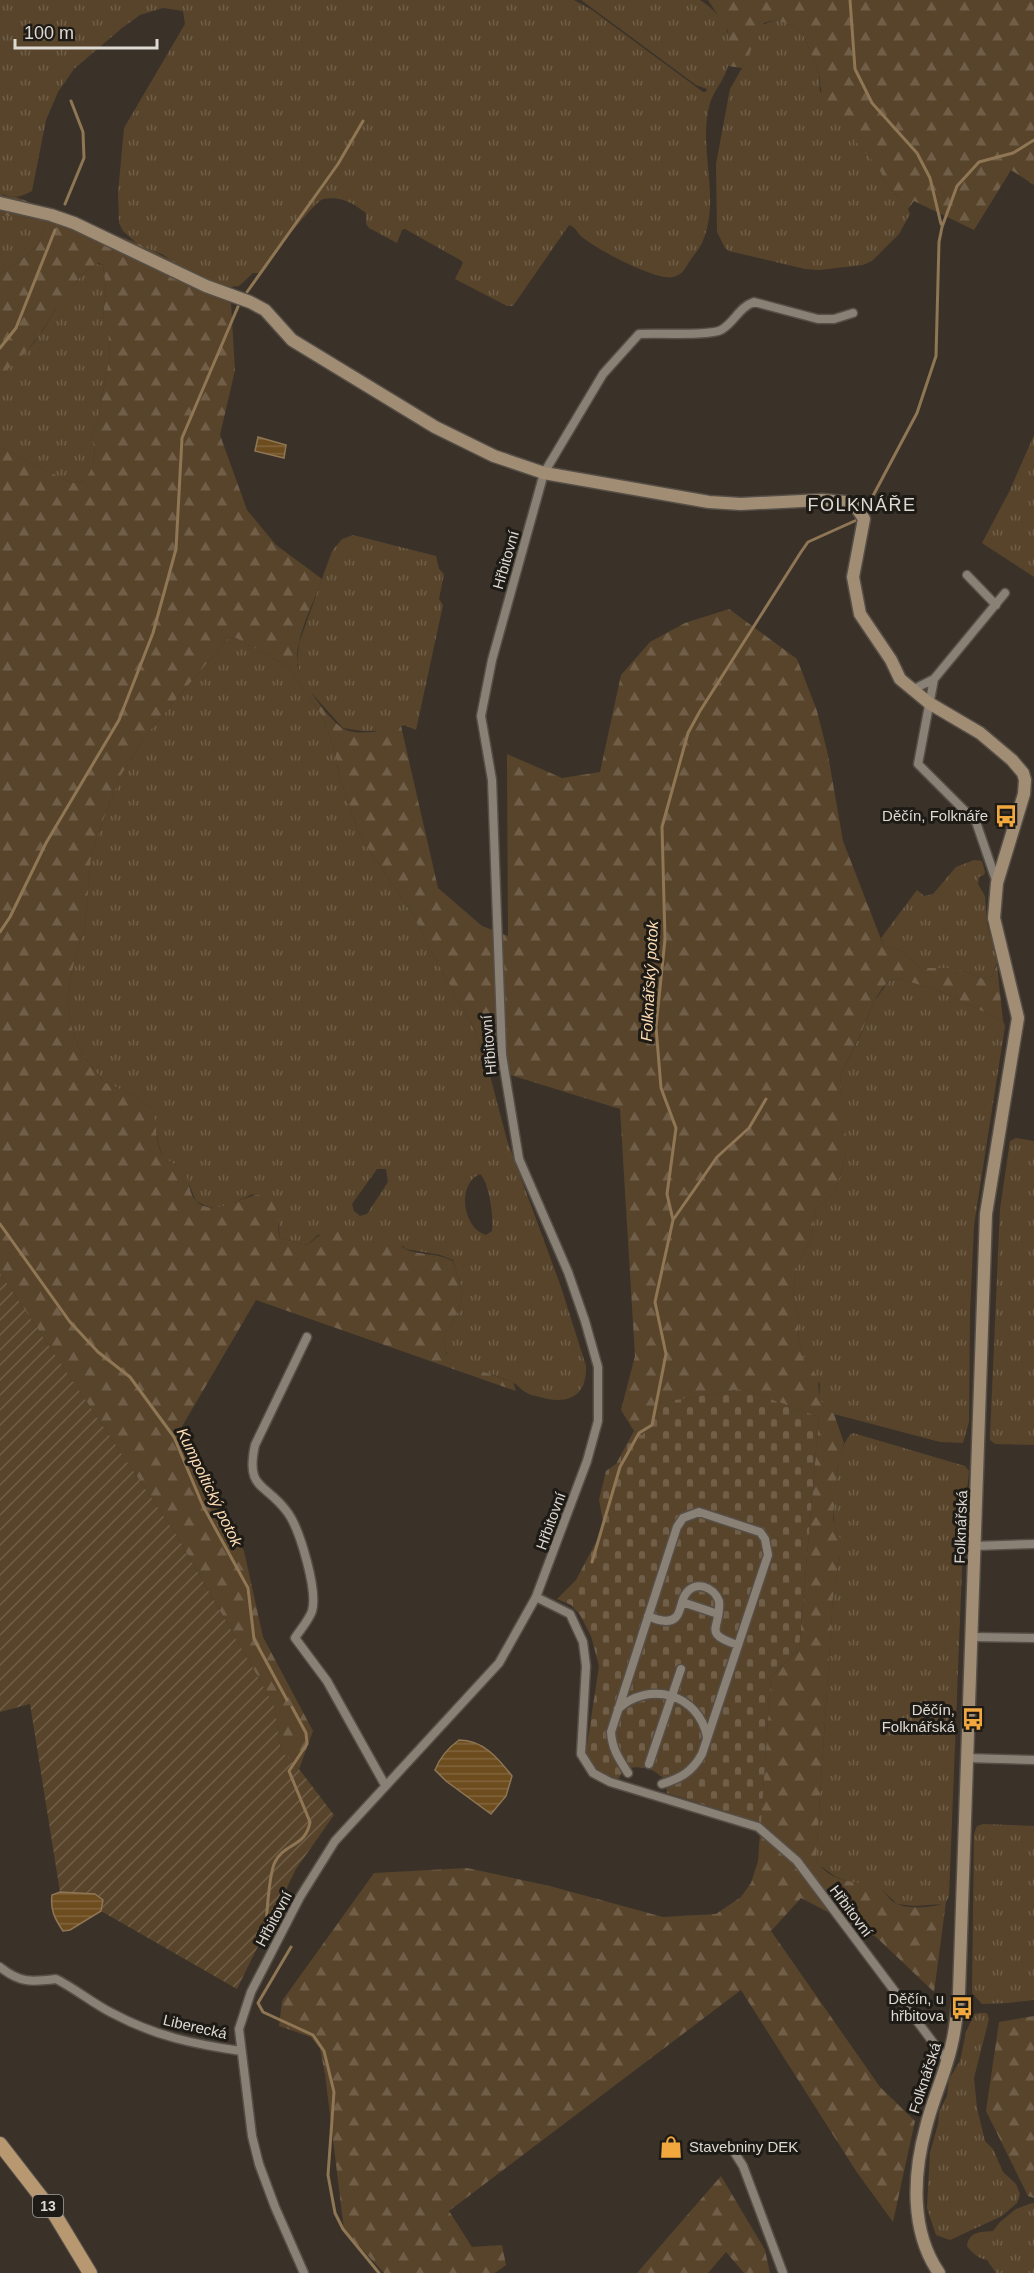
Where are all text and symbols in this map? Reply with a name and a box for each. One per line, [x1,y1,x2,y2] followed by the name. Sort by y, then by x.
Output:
[15,12,158,50] scale bar
[24,23,74,43] text: 100 m
[807,495,917,515] district label: FOLKNÁŘE
[489,528,522,591] street label: Hřbitovní
[993,803,1019,829] bus stop icon: Děčín, Folknáře
[882,807,988,824] place label: Děčín, Folknáře
[638,919,661,1042] water label: Folknářský potok
[477,1014,500,1076] street label: Hřbitovní
[173,1425,246,1550] water label: Kumpoltický potok
[532,1489,569,1552] street label: Hřbitovní
[951,1489,970,1564] street label: Folknářská
[882,1701,956,1735] place label: Děčín, Folknářská
[960,1706,986,1732] bus stop icon: Děčín, Folknářská
[827,1882,877,1940] street label: Hřbitovní
[252,1888,296,1949] street label: Hřbitovní
[888,1990,945,2024] place label: Děčín, u hřbitova
[949,1995,975,2021] bus stop icon: Děčín, u hřbitova
[162,2011,229,2042] street label: Liberecká
[905,2040,944,2115] street label: Folknářská
[658,2134,684,2160] shop icon: Stavebniny DEK
[689,2138,798,2155] place label: Stavebniny DEK
[33,2195,63,2217] road number: 13

